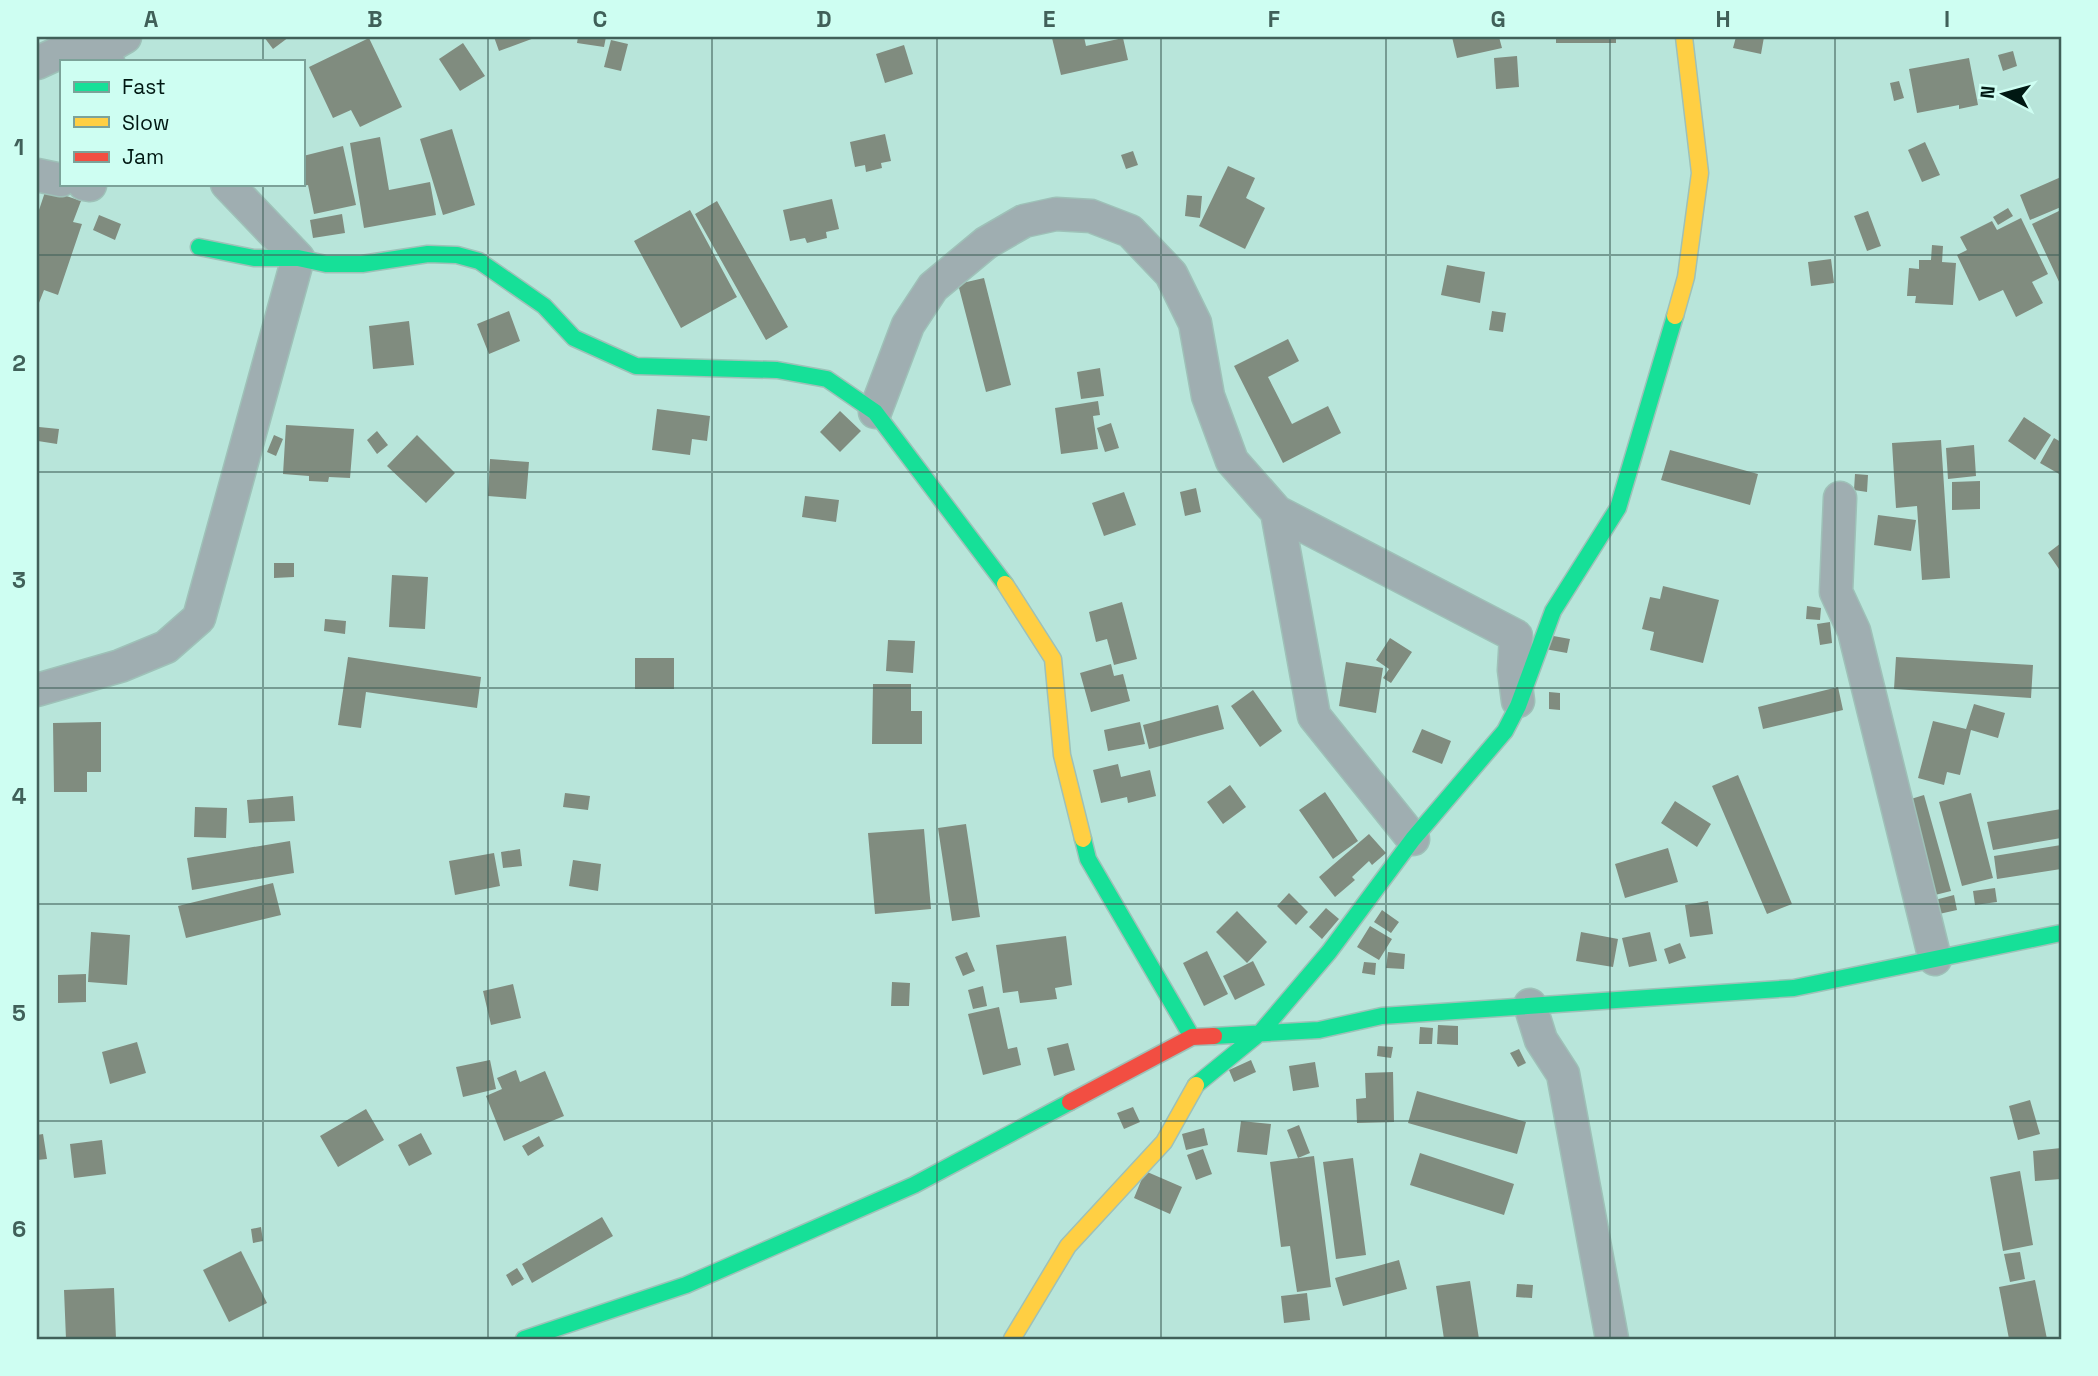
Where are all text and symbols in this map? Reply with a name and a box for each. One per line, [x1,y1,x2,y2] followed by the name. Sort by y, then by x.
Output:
[144,4,159,34] text: A
[367,4,383,34] text: B
[593,4,607,34] text: C
[816,4,832,34] text: D
[1043,4,1055,34] text: E
[1268,4,1280,34] text: F
[1490,4,1506,34] text: G
[1715,4,1731,34] text: H
[1944,4,1950,34] text: I
[60,60,304,186] legend
[1968,60,2038,130] north arrow
[122,73,166,100] text: Fast
[1974,85,2001,100] text: N
[122,109,170,136] text: Slow
[14,132,24,162] text: 1
[122,143,164,170] text: Jam
[12,348,26,378] text: 2
[12,565,26,595] text: 3
[12,781,27,811] text: 4
[12,998,26,1028] text: 5
[12,1214,26,1244] text: 6

